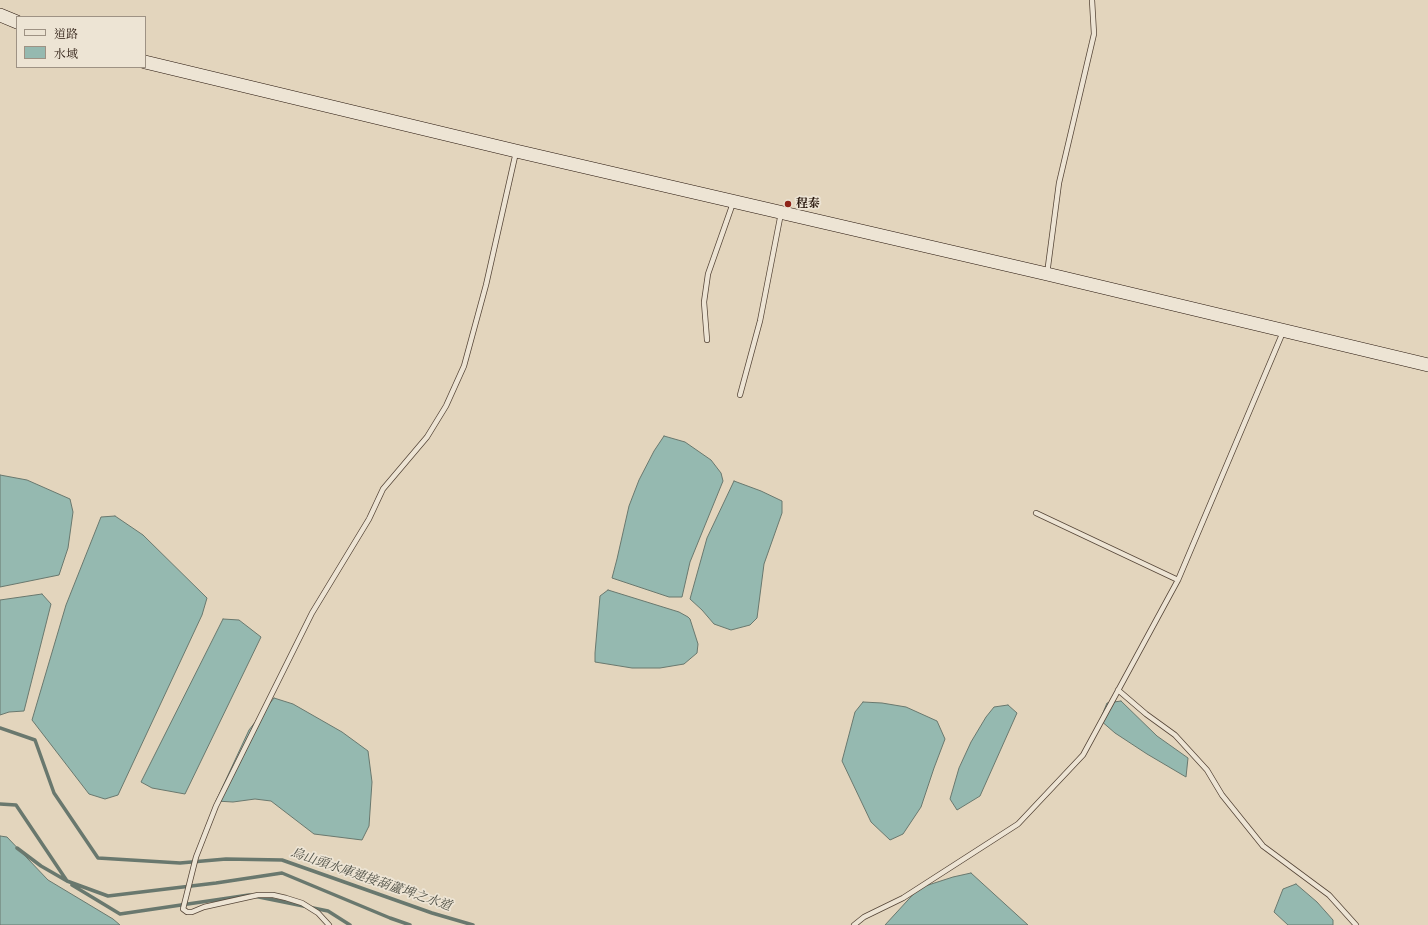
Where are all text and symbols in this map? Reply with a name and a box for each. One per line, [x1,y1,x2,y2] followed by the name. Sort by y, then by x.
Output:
[16,16,146,68] legend
[54,27,78,41] text: 道路
[54,47,78,61] text: 水域
[796,197,820,211] place label: 程泰
[783,199,793,209] marker: 程泰
[289,845,453,915] water label: 烏山頭水庫連接葫蘆埤之水道

